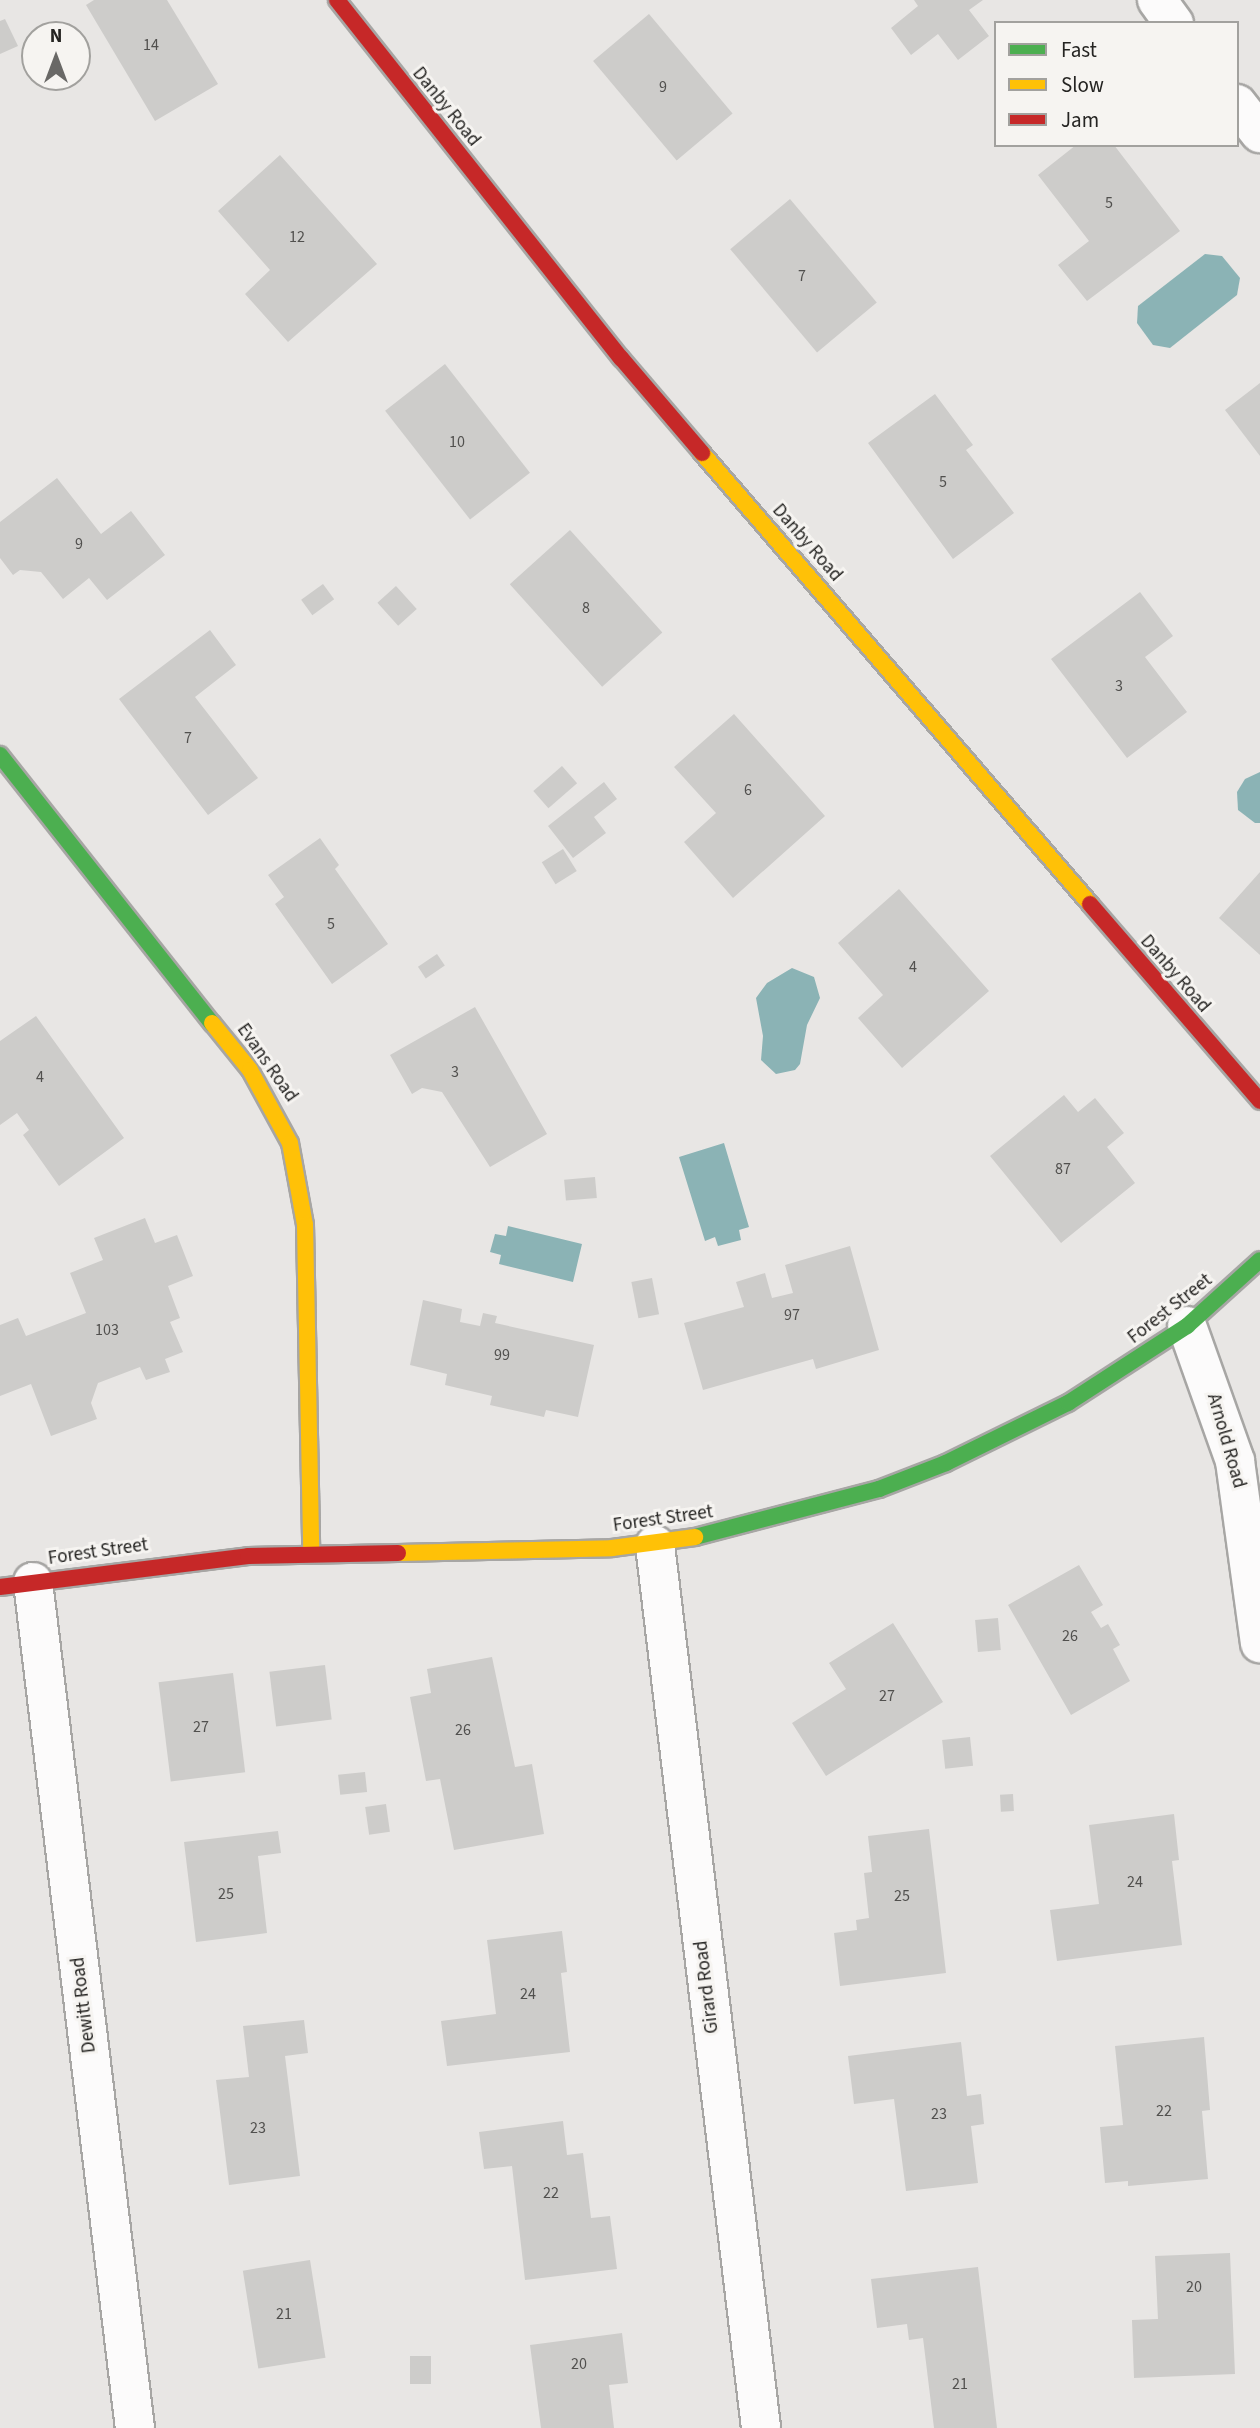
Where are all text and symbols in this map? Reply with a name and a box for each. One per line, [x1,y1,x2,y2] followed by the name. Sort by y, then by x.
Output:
[21,21,91,91] north arrow
[994,21,1239,147] legend
[50,23,62,50] text: N
[143,35,159,55] house number: 14
[1061,35,1097,65] text: Fast
[407,63,485,151] street label: Danby Road
[1061,70,1104,100] text: Slow
[659,77,667,97] house number: 9
[1061,105,1099,135] text: Jam
[1105,193,1113,213] house number: 5
[289,227,305,247] house number: 12
[798,266,806,286] house number: 7
[449,432,465,452] house number: 10
[939,472,947,492] house number: 5
[767,499,847,587] street label: Danby Road
[75,534,83,554] house number: 9
[582,598,590,618] house number: 8
[1115,676,1123,696] house number: 3
[184,728,192,748] house number: 7
[744,780,752,800] house number: 6
[327,914,335,934] house number: 5
[1135,930,1215,1018] street label: Danby Road
[909,957,917,977] house number: 4
[232,1019,302,1107] street label: Evans Road
[451,1062,459,1082] house number: 3
[36,1067,44,1087] house number: 4
[1055,1159,1071,1179] house number: 87
[1123,1269,1217,1349] street label: Forest Street
[784,1305,800,1325] house number: 97
[95,1320,119,1340] house number: 103
[494,1345,510,1365] house number: 99
[1202,1391,1250,1491] street label: Arnold Road
[612,1501,714,1537] street label: Forest Street
[47,1534,149,1570] street label: Forest Street
[1062,1626,1078,1646] house number: 26
[879,1686,895,1706] house number: 27
[193,1717,209,1737] house number: 27
[455,1720,471,1740] house number: 26
[1127,1872,1143,1892] house number: 24
[218,1884,234,1904] house number: 25
[894,1886,910,1906] house number: 25
[690,1939,724,2035] street label: Girard Road
[67,1956,101,2054] street label: Dewitt Road
[520,1984,536,2004] house number: 24
[1156,2101,1172,2121] house number: 22
[931,2104,947,2124] house number: 23
[250,2118,266,2138] house number: 23
[543,2183,559,2203] house number: 22
[1186,2277,1202,2297] house number: 20
[276,2304,292,2324] house number: 21
[571,2354,587,2374] house number: 20
[952,2374,968,2394] house number: 21

